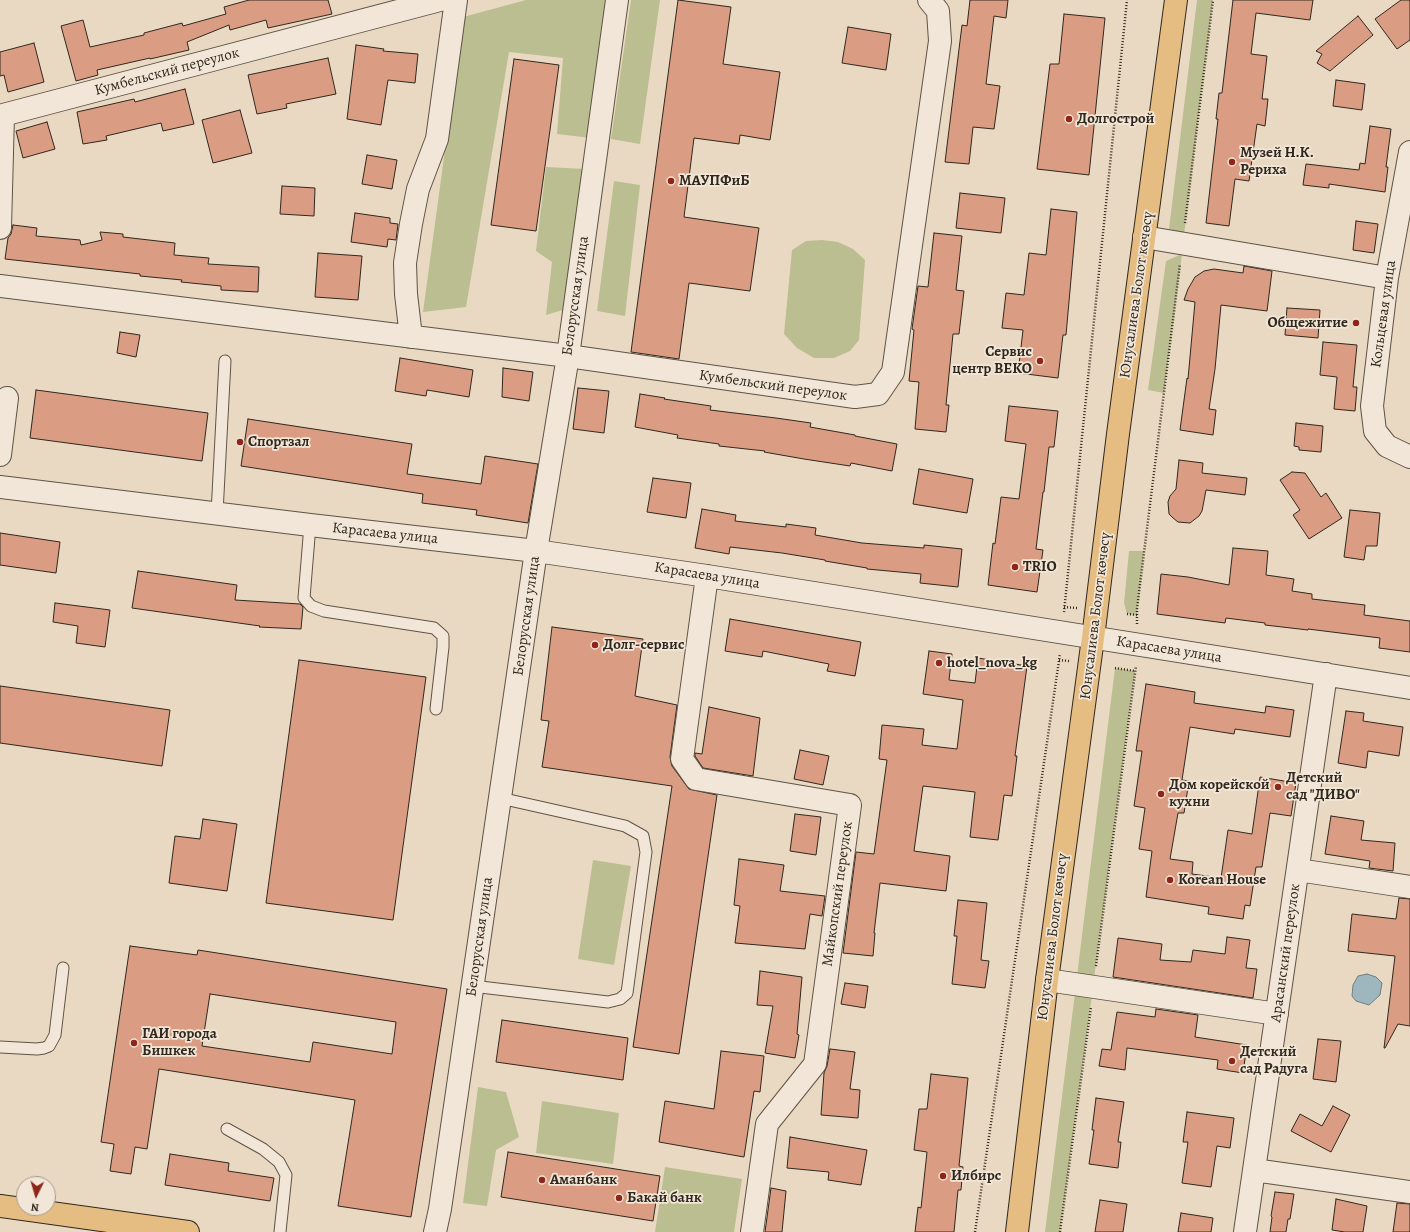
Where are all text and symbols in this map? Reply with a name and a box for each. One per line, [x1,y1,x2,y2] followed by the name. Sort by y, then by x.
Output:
[93,44,241,100] street label: Кумбельский переулок
[1077,110,1154,128] place label: Долгострой
[1064,114,1074,124] marker: Долгострой
[1240,144,1314,179] place label: Музей Н.К. Рериха
[1227,157,1237,167] marker: Музей Н.К. Рериха
[679,172,750,190] place label: МАУПФиБ
[666,176,676,186] marker: МАУПФиБ
[1116,211,1158,379] street label: Юнусалиева Болот көчөсү
[559,235,593,357] street label: Белорусская улица
[1368,259,1400,369] street label: Кольцевая улица
[1267,314,1348,332] place label: Общежитие
[1351,318,1361,328] marker: Общежитие
[952,343,1032,378] place label: Сервис центр BEKO
[1035,356,1045,366] marker: Сервис центр BEKO
[698,367,848,405] street label: Кумбельский переулок
[248,433,309,451] place label: Спортзал
[235,437,245,447] marker: Спортзал
[331,519,439,549] street label: Карасаева улица
[1077,531,1115,701] street label: Юнусалиева Болот көчөсү
[510,555,544,677] street label: Белорусская улица
[1023,558,1057,576] place label: TRIO
[653,559,761,593] street label: Карасаева улица
[1010,562,1020,572] marker: TRIO
[1115,633,1223,667] street label: Карасаева улица
[603,636,684,654] place label: Долг-сервис
[590,640,600,650] marker: Долг-сервис
[947,654,1037,672] place label: hotel_nova_kg
[934,658,944,668] marker: hotel_nova_kg
[1286,769,1360,804] place label: Детский сад "ДИВО"
[1169,776,1270,811] place label: Дом корейской кухни
[1273,782,1283,792] marker: Детский сад "ДИВО"
[1156,789,1166,799] marker: Дом корейской кухни
[819,820,857,968] street label: Майкопский переулок
[1034,852,1072,1022] street label: Юнусалиева Болот көчөсү
[1178,871,1266,889] place label: Korean House
[1165,875,1175,885] marker: Korean House
[463,876,497,998] street label: Белорусская улица
[1267,883,1305,1023] street label: Арасанский переулок
[142,1025,217,1060] place label: ГАИ города Бишкек
[129,1038,139,1048] marker: ГАИ города Бишкек
[1240,1043,1308,1078] place label: Детский сад Радуга
[1227,1056,1237,1066] marker: Детский сад Радуга
[951,1167,1001,1185] place label: Илбирс
[550,1171,617,1189] place label: Аманбанк
[938,1171,948,1181] marker: Илбирс
[537,1175,547,1185] marker: Аманбанк
[16,1176,56,1216] north arrow
[627,1189,702,1207] place label: Бакай банк
[614,1193,624,1203] marker: Бакай банк
[30,1200,40,1215] text: N

